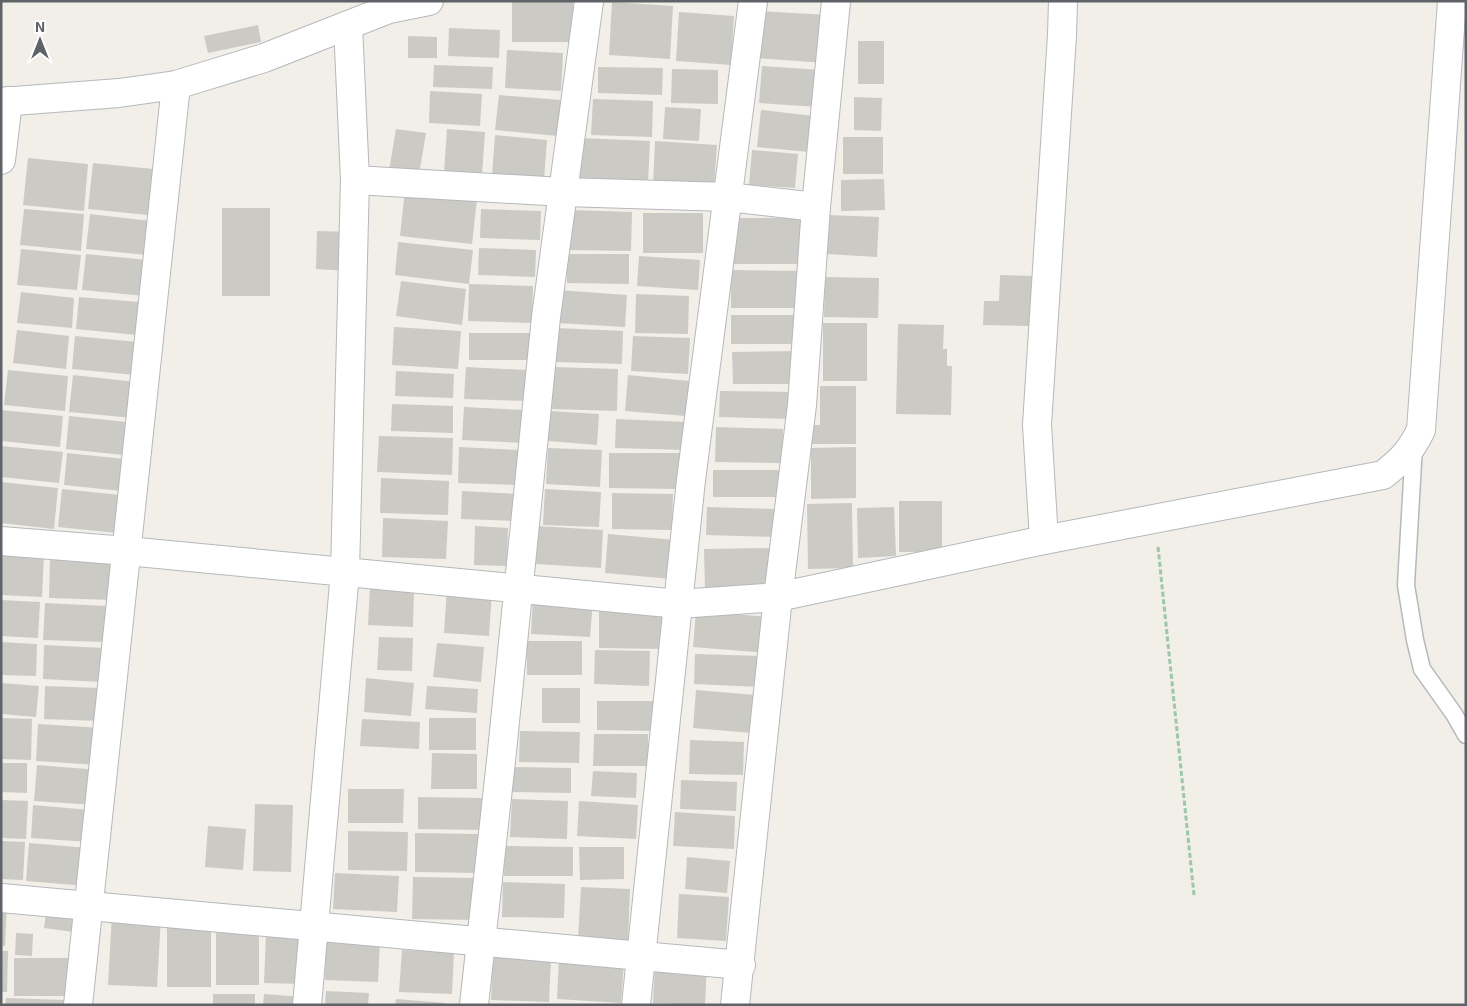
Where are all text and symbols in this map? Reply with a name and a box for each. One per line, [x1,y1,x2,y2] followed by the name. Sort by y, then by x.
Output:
[15,15,65,65] north arrow
[35,18,45,35] text: N

